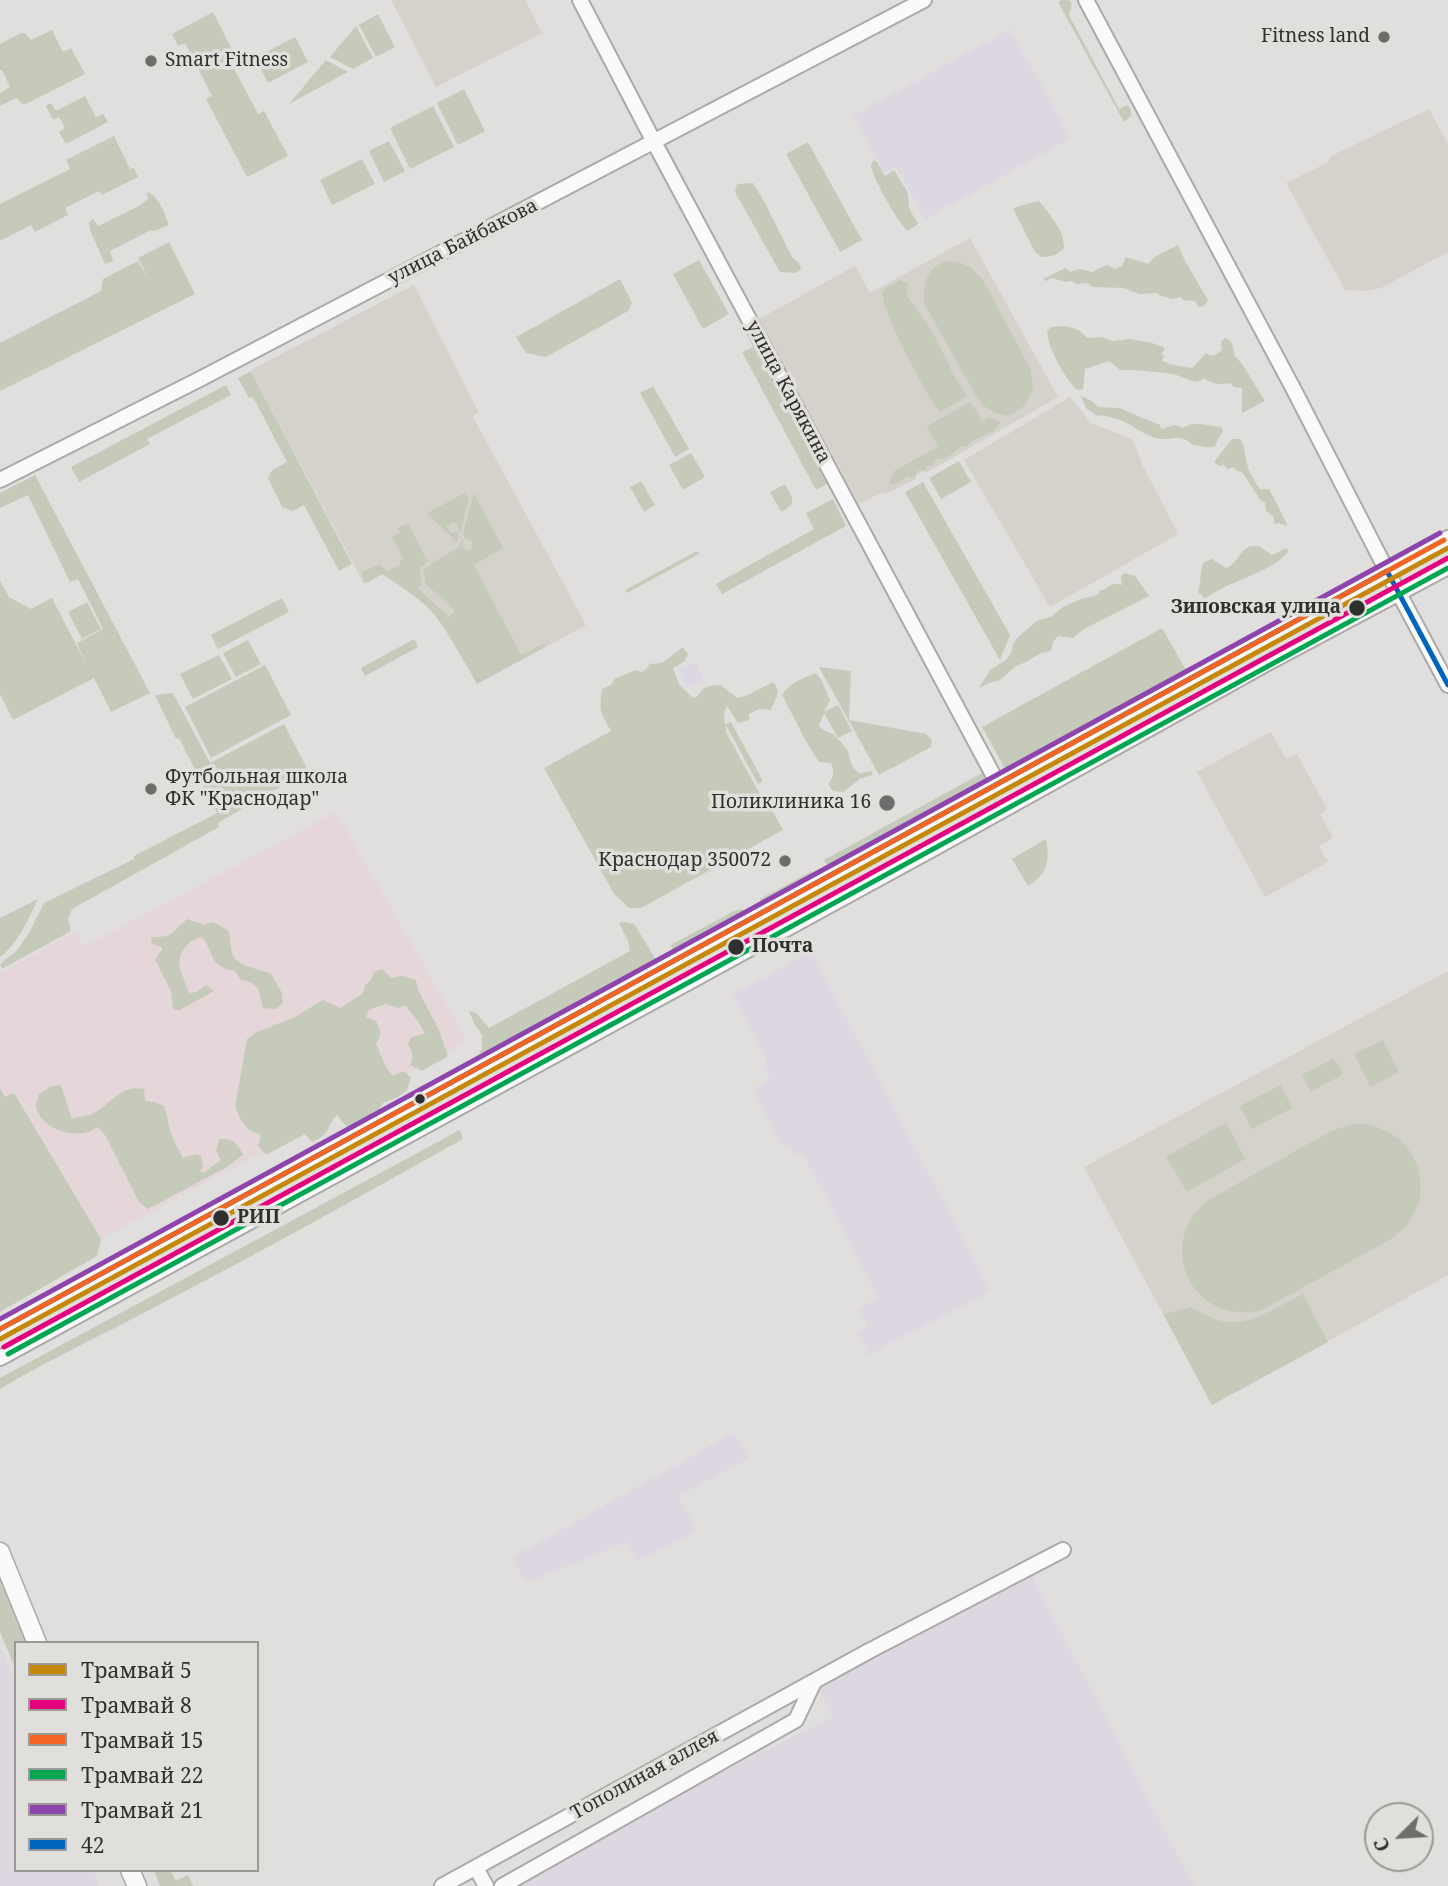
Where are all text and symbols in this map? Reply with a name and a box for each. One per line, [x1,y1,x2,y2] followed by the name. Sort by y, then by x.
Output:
[1261,26,1370,48] place label: Fitness land
[1376,29,1392,45] marker: Fitness land
[165,50,288,72] place label: Smart Fitness
[143,53,159,69] marker: Smart Fitness
[384,194,542,290] street label: улица Байбакова
[741,317,835,467] street label: улица Карякина
[1171,597,1341,619] place label: Зиповская улица
[1347,598,1367,618] marker: Зиповская улица
[165,767,348,811] place label: Футбольная школа ФК "Краснодар"
[143,781,159,797] marker: Футбольная школа ФК "Краснодар"
[711,792,871,814] place label: Поликлиника 16
[877,793,897,813] marker: Поликлиника 16
[598,850,771,872] place label: Краснодар 350072
[777,853,793,869] marker: Краснодар 350072
[752,936,813,958] place label: Почта
[726,937,746,957] marker: Почта
[413,1092,427,1106] unlabelled marker
[237,1207,280,1229] place label: РИП
[211,1208,231,1228] marker: РИП
[14,1641,259,1872] legend
[81,1656,192,1684] text: Трамвай 5
[81,1691,192,1719] text: Трамвай 8
[567,1725,723,1825] street label: Тополиная аллея
[81,1726,203,1754] text: Трамвай 15
[81,1761,203,1789] text: Трамвай 22
[81,1796,203,1824] text: Трамвай 21
[1364,1802,1434,1872] north arrow
[81,1831,104,1859] text: 42
[1367,1834,1396,1856] text: С

